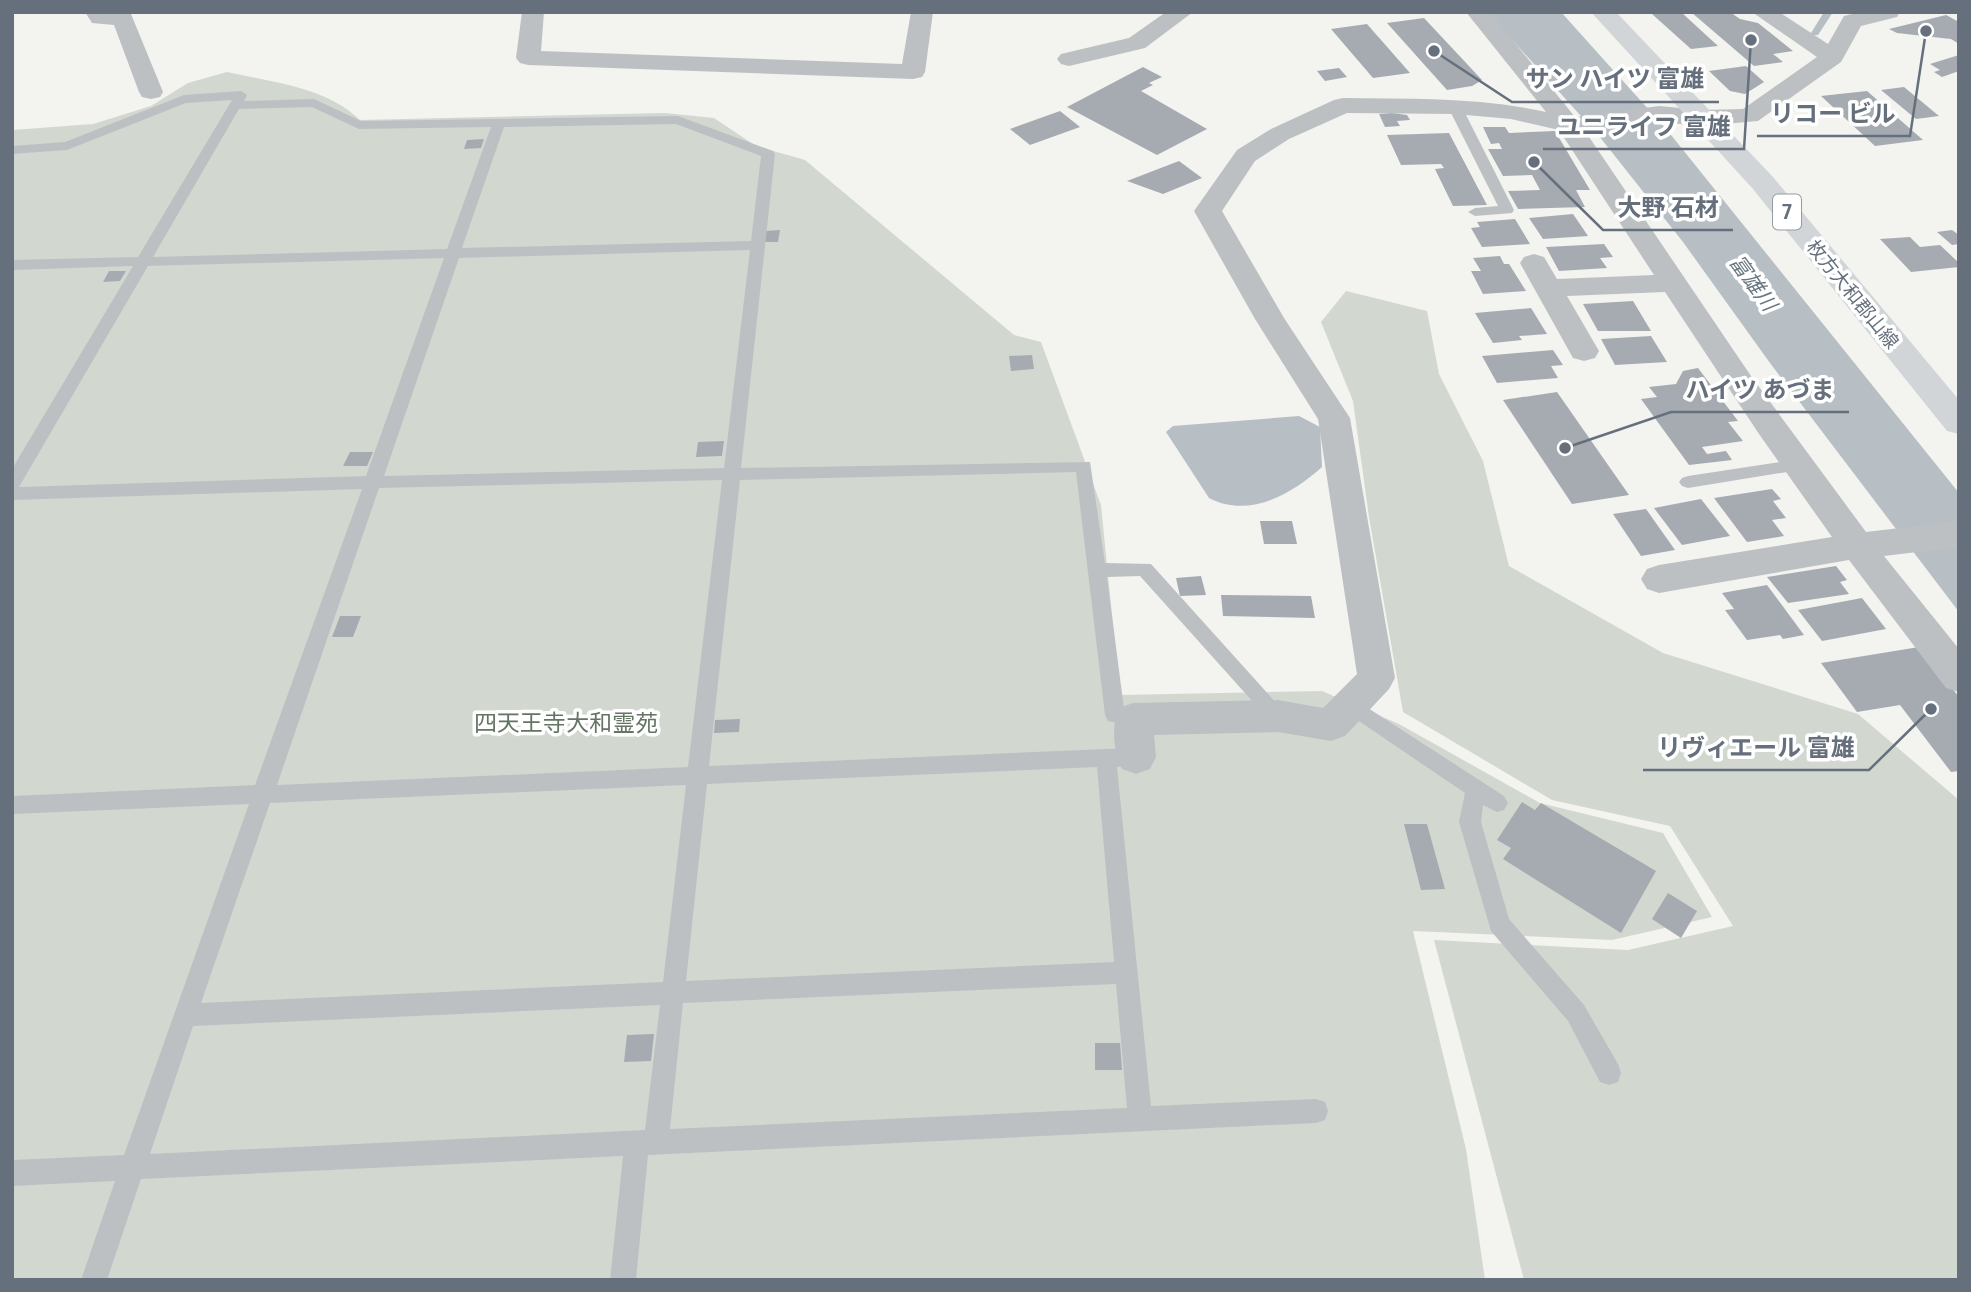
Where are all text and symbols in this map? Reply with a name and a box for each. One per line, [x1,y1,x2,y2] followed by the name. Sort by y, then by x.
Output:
[1512,57,1719,102] callout: サン ハイツ 富雄
[1526,65,1704,93] text: サン ハイツ 富雄
[1757,91,1910,136] callout: リコー ビル
[1770,100,1896,128] text: リコー ビル
[1543,104,1744,149] callout: ユニライフ 富雄
[1557,113,1731,141] text: ユニライフ 富雄
[1603,185,1733,230] callout: 大野 石材
[1617,194,1719,222] text: 大野 石材
[1773,194,1801,230] road number: 7
[1802,235,1903,353] street label: 枚方大和郡山線
[1725,250,1782,317] water label: 富雄川
[1671,367,1849,412] callout: ハイツ あづま
[1685,376,1835,404] text: ハイツ あづま
[474,710,658,737] park label: 四天王寺大和霊苑
[1643,725,1869,770] callout: リヴィエール 富雄
[1657,734,1855,762] text: リヴィエール 富雄

